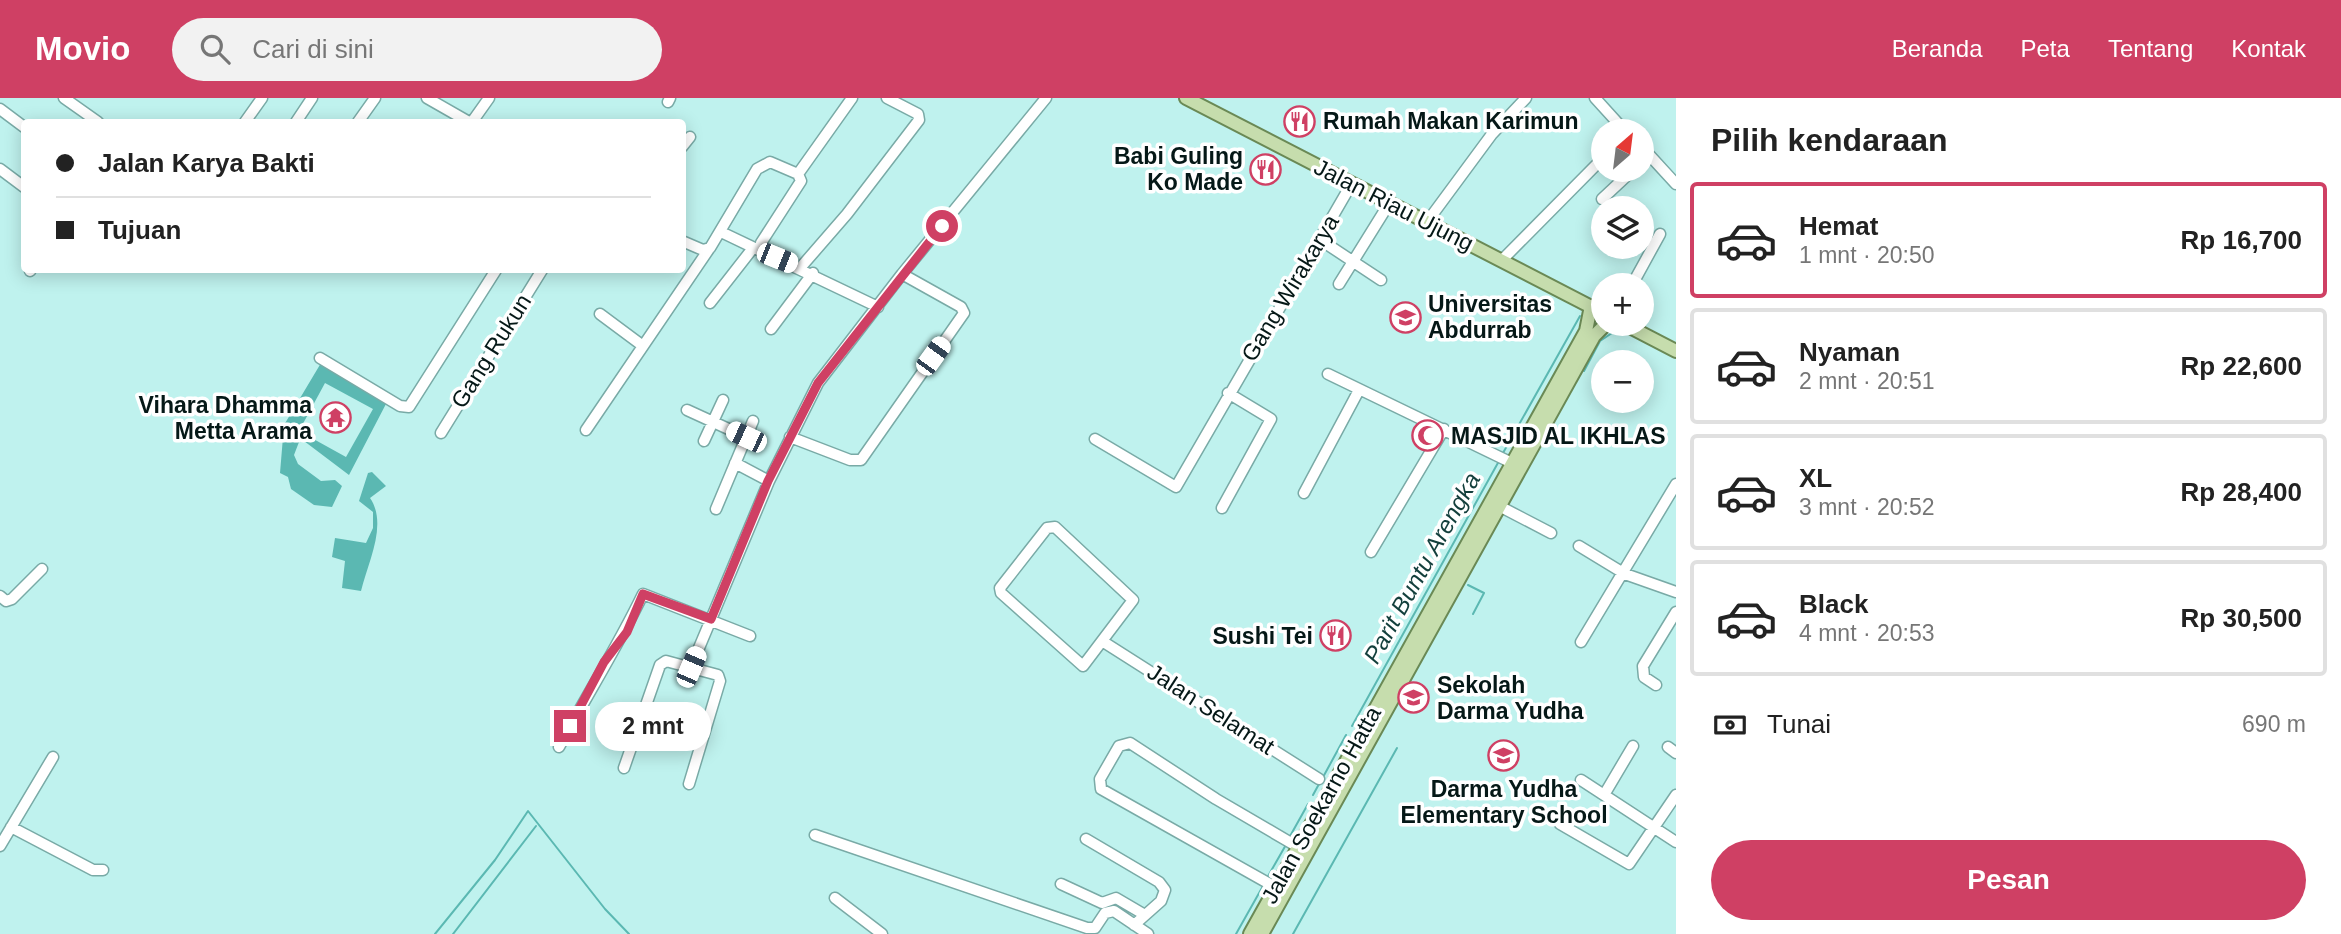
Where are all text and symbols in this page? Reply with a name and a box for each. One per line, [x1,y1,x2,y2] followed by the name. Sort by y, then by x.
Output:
[172,18,662,81] search box
[35,30,130,67] text: Movio
[196,30,234,68] icon: search
[252,34,374,64] text: Cari di sini
[1892,35,1983,62] text: Beranda
[2021,35,2070,62] text: Peta
[2108,35,2193,62] text: Tentang
[2231,35,2306,62] text: Kontak
[1283,104,1317,138] restaurant icon: Rumah Makan Karimun
[1323,108,1579,134] place label: Rumah Makan Karimun
[1591,119,1654,182] north arrow
[1591,119,1654,413] map controls
[1711,122,1948,158] text: Pilih kendaraan
[1114,143,1243,195] place label: Babi Guling Ko Made
[98,148,315,178] text: Jalan Karya Bakti
[1249,152,1283,186] restaurant icon: Babi Guling Ko Made
[1310,154,1478,256] street label: Jalan Riau Ujung
[1591,196,1654,259] button: layers
[1715,209,1778,272] icon: car
[926,210,958,242] route start
[1236,210,1344,366] street label: Gang Wirakarya
[1799,211,1878,241] text: Hemat
[98,215,181,245] text: Tujuan
[2181,225,2302,255] text: Rp 16,700
[754,240,801,276] car
[1799,242,1935,268] text: 1 mnt · 20:50
[1591,273,1654,336] button: +
[446,289,536,413] street label: Gang Rukun
[1428,291,1552,343] place label: Universitas Abdurrab
[1388,300,1422,334] school or university icon: Universitas Abdurrab
[913,333,954,379] car
[1715,335,1778,398] icon: car
[1799,337,1900,367] text: Nyaman
[1591,350,1654,413] button: −
[2181,351,2302,381] text: Rp 22,600
[1799,368,1935,394] text: 2 mnt · 20:51
[139,392,312,444] place label: Vihara Dhamma Metta Arama
[318,401,352,435] temple icon: Vihara Dhamma Metta Arama
[723,419,770,455] car
[1411,419,1445,453] mosque icon: MASJID AL IKHLAS
[1451,423,1666,449] place label: MASJID AL IKHLAS
[1715,461,1778,524] icon: car
[1799,463,1832,493] text: XL
[1358,468,1485,668] water label: Parit Buntu Arengka
[2181,477,2302,507] text: Rp 28,400
[1799,494,1935,520] text: 3 mnt · 20:52
[1715,587,1778,650] icon: car
[1799,589,1868,619] text: Black
[2181,603,2302,633] text: Rp 30,500
[1319,619,1353,653] restaurant icon: Sushi Tei
[1799,620,1935,646] text: 4 mnt · 20:53
[1212,623,1313,649] place label: Sushi Tei
[674,644,709,690] car
[1143,658,1280,760] street label: Jalan Selamat
[1437,672,1584,724] place label: Sekolah Darma Yudha
[1397,681,1431,715] school or university icon: Sekolah Darma Yudha
[594,702,710,750] callout: 2 mnt
[1256,702,1386,908] street label: Jalan Soekarno Hatta
[1711,706,1749,744] icon: cash
[1767,709,1831,739] text: Tunai
[554,710,586,742] route end
[2242,711,2306,737] text: 690 m
[622,713,684,739] text: 2 mnt
[1487,738,1521,772] school or university icon: Darma Yudha Elementary School
[1400,776,1608,828] place label: Darma Yudha Elementary School
[1711,840,2306,920] button: Pesan

